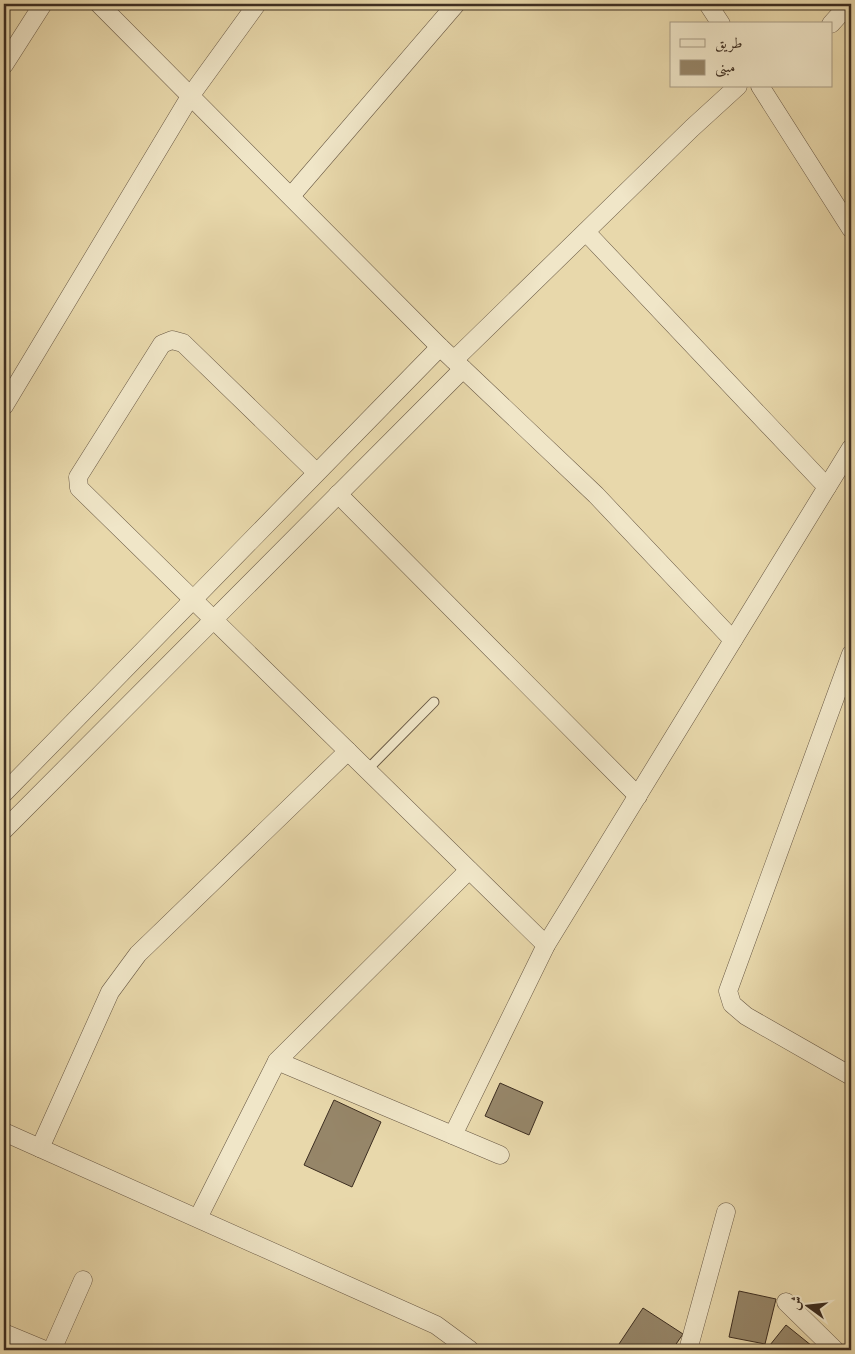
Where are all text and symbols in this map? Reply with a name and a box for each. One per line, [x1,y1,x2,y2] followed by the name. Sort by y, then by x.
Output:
[670,22,832,88] legend
[715,34,742,53] text: طريق
[715,58,735,78] text: مبنى
[782,1282,832,1332] north arrow
[786,1294,807,1312] text: ش

